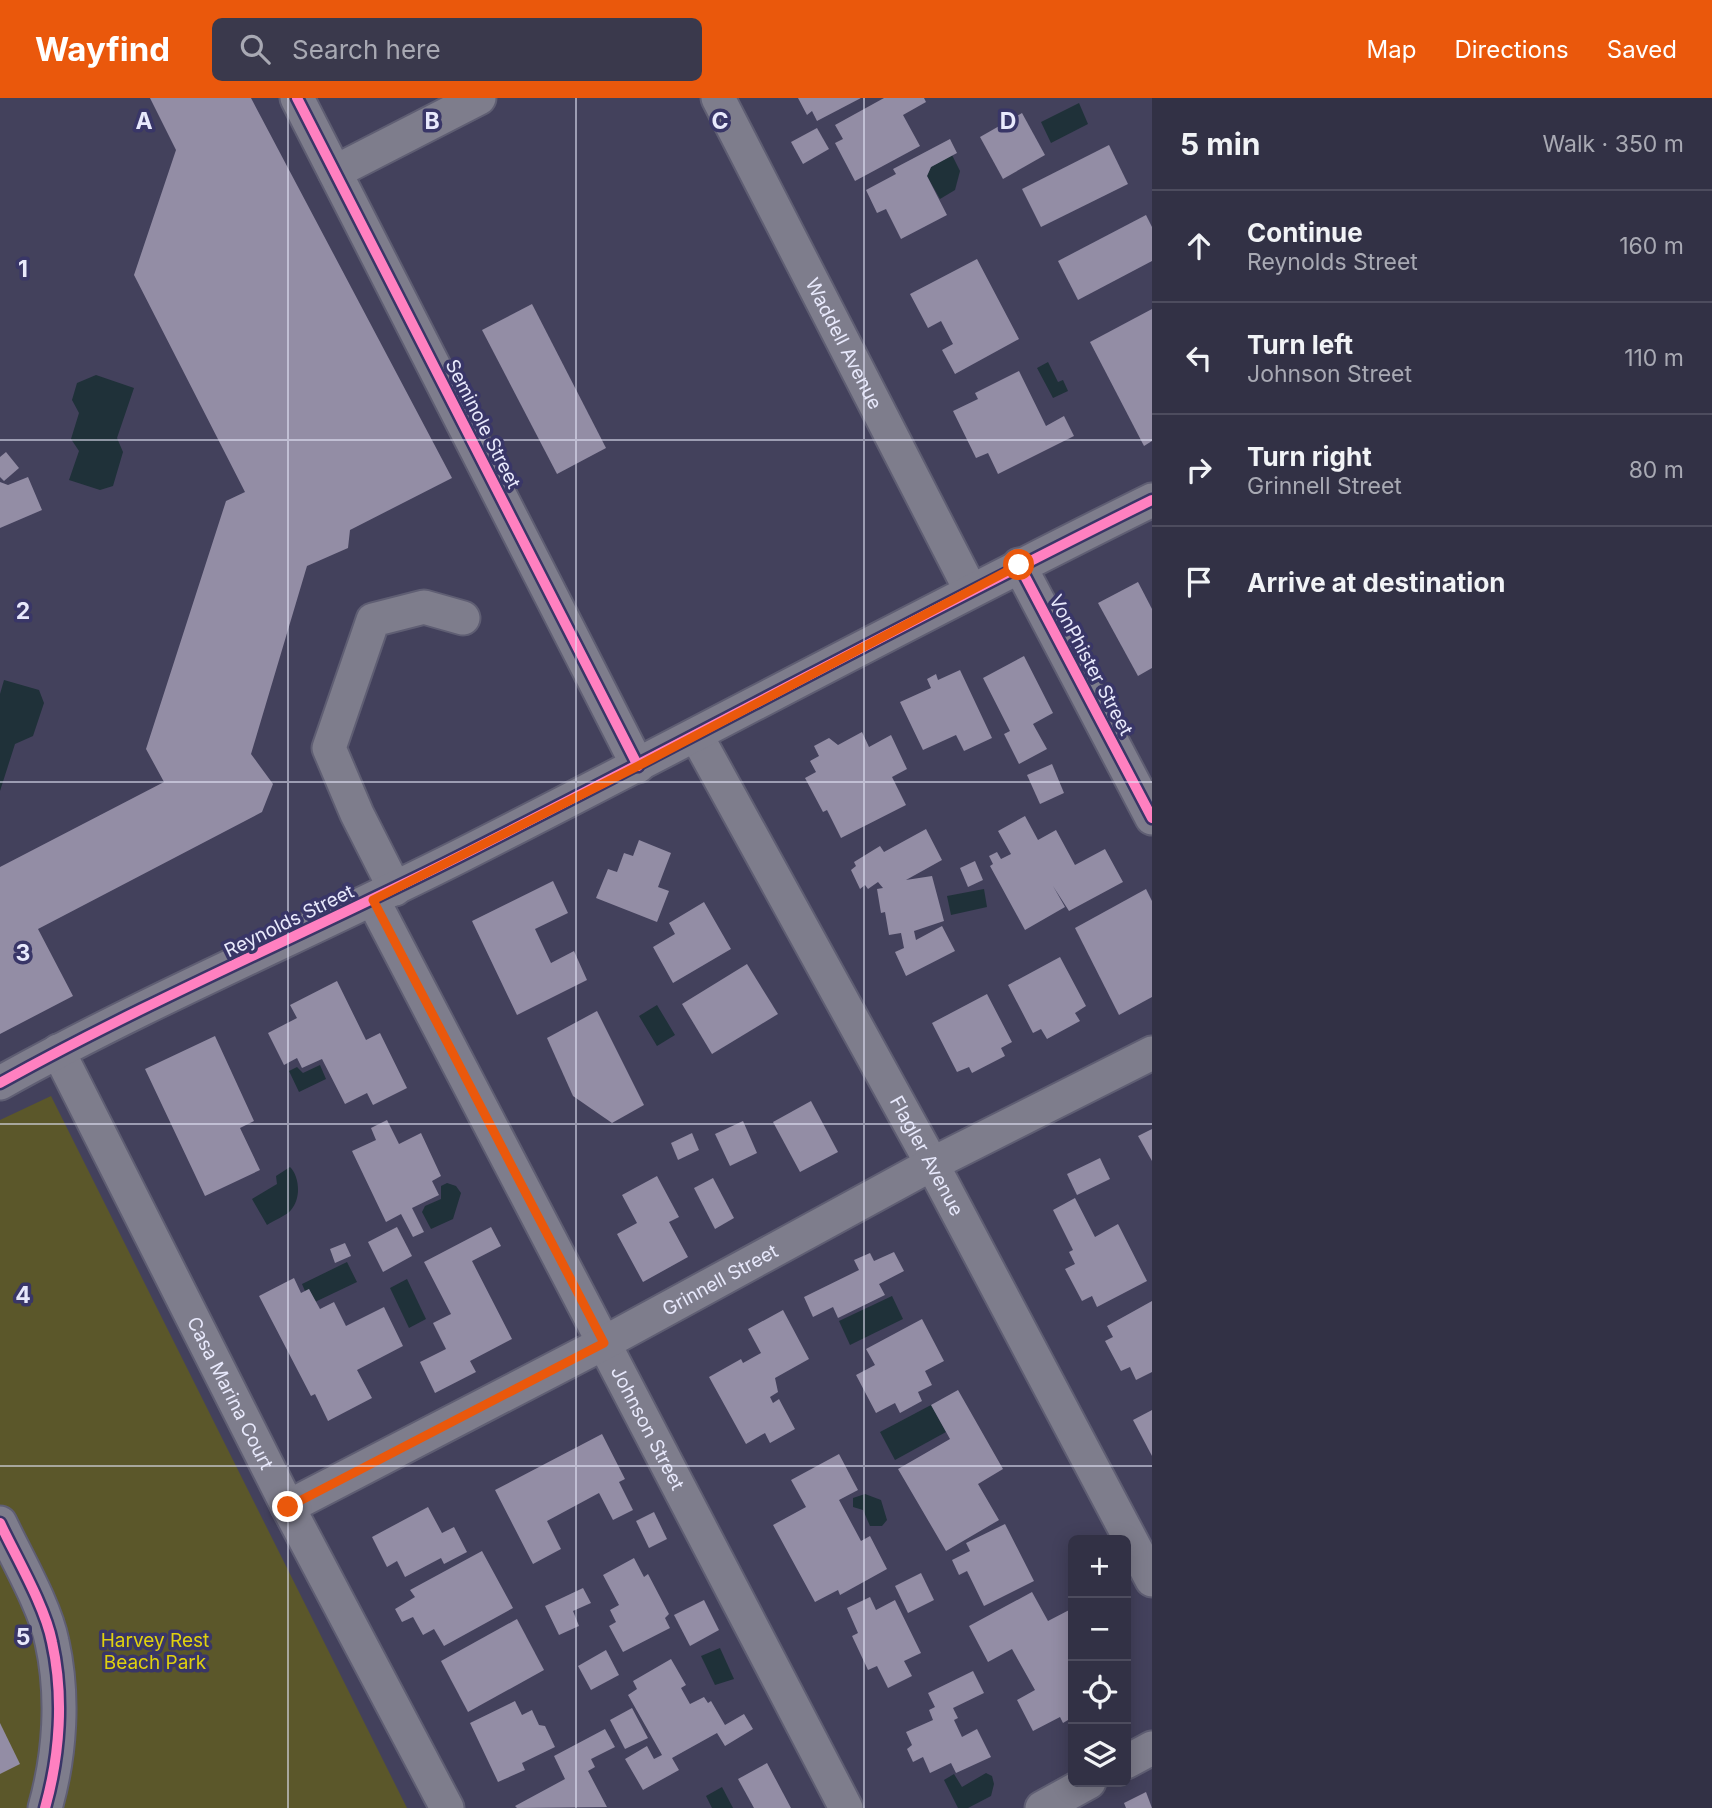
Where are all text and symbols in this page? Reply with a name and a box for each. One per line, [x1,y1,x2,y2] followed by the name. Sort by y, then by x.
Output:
[212,18,702,81] search box
[35,29,170,69] text: Wayfind
[236,30,274,68] icon: search
[292,34,441,65] text: Search here
[1367,35,1416,64] text: Map
[1454,35,1569,64] text: Directions
[1607,35,1677,64] text: Saved
[135,107,153,135] text: A
[424,107,440,135] text: B
[711,107,729,135] text: C
[1000,107,1016,135] text: D
[1180,126,1260,162] text: 5 min
[1543,130,1684,158] text: Walk · 350 m
[1247,217,1363,248] text: Continue
[1180,227,1218,265] icon: ahead
[1619,232,1684,260] text: 160 m
[1247,248,1418,276] text: Reynolds Street
[18,255,28,283] text: 1
[801,274,887,413] street label: Waddell Avenue
[1247,329,1353,360] text: Turn left
[1180,339,1218,377] icon: left
[1624,344,1684,372] text: 110 m
[441,356,525,492] street label: Seminole Street
[1247,360,1412,388] text: Johnson Street
[1247,441,1372,472] text: Turn right
[1180,451,1218,489] icon: right
[1629,456,1684,484] text: 80 m
[1247,472,1402,500] text: Grinnell Street
[1003,549,1034,580] route start
[1180,563,1218,601] icon: arrive
[1247,567,1506,598] text: Arrive at destination
[1044,591,1138,739] street label: VonPhister Street
[16,597,30,625] text: 2
[221,880,357,962] street label: Reynolds Street
[16,939,30,967] text: 3
[885,1092,969,1220] street label: Flagler Avenue
[658,1239,782,1321] street label: Grinnell Street
[15,1281,31,1309] text: 4
[182,1313,279,1473] street label: Casa Marina Court
[606,1362,690,1493] street label: Johnson Street
[272,1491,303,1522] route end
[1068,1535,1131,1787] map controls
[1068,1535,1131,1598] button: +
[1068,1598,1131,1661] button: −
[16,1623,30,1651] text: 5
[101,1629,209,1674] park label: Harvey Rest Beach Park
[1068,1661,1131,1724] button: locate
[1068,1724,1131,1787] button: layers

